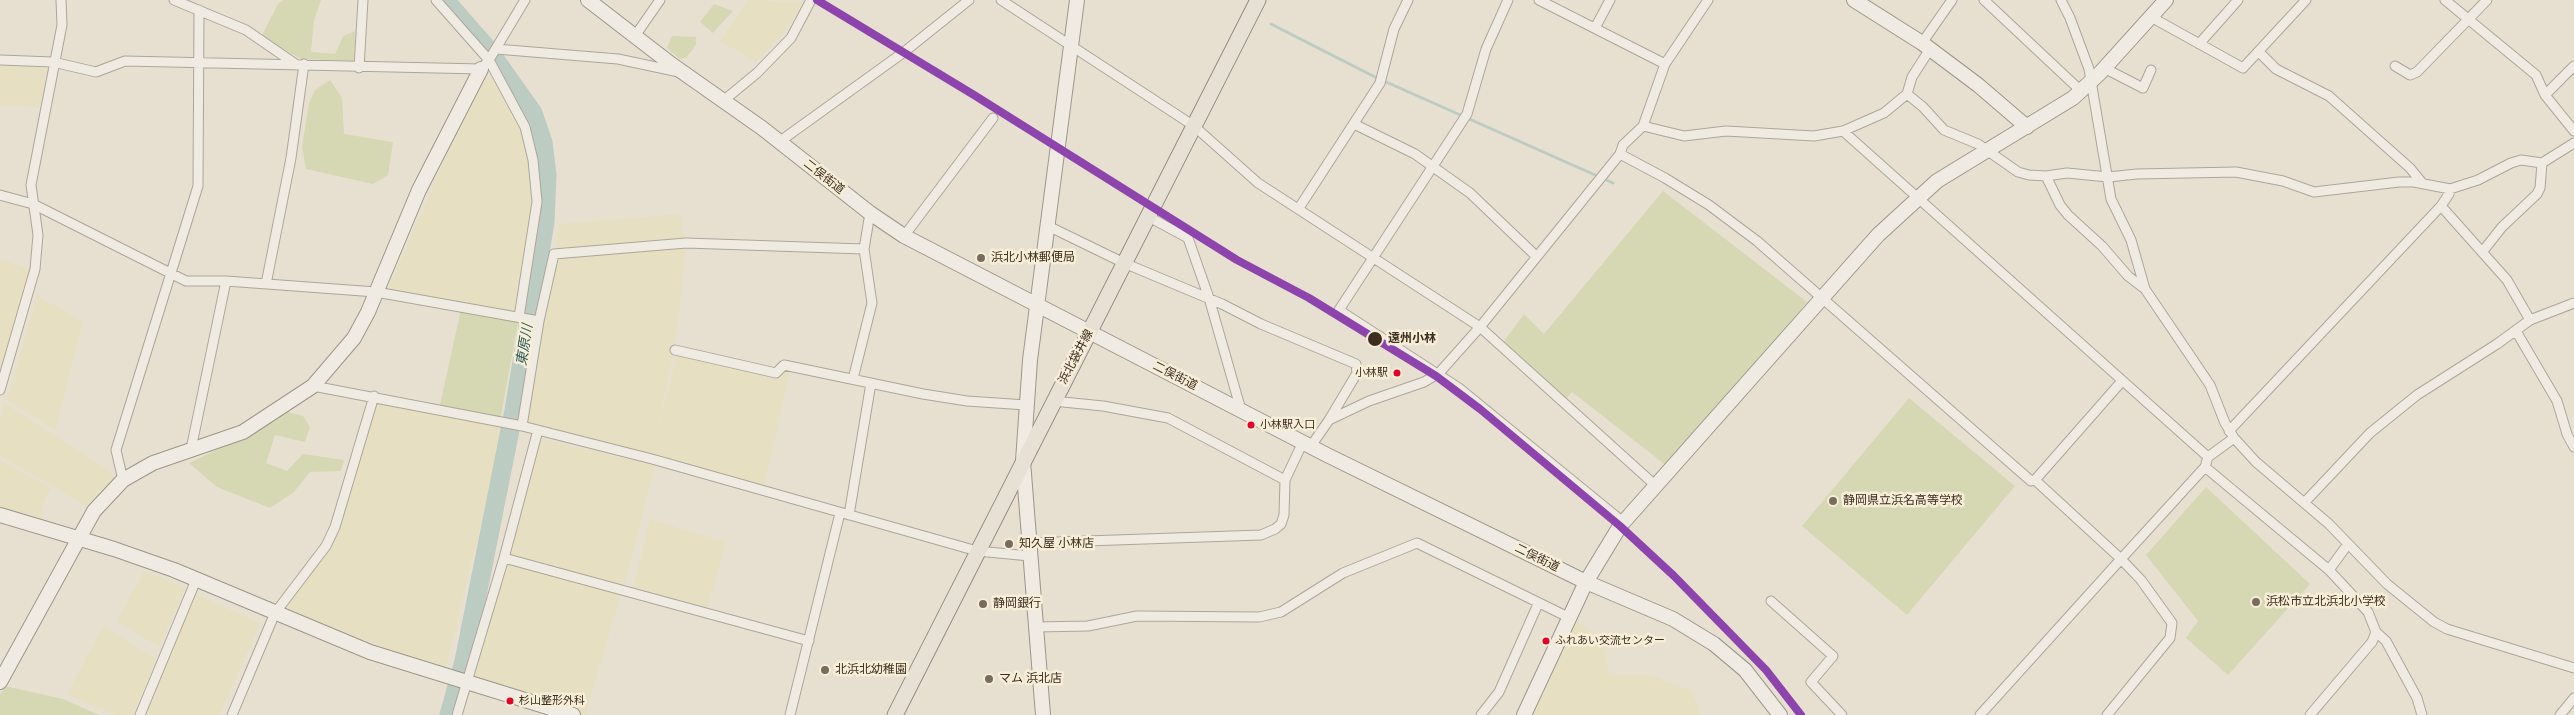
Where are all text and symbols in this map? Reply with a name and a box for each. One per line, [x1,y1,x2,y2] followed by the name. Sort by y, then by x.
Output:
[801,157,847,197] street label: 二俣街道
[991,251,1075,265] place label: 浜北小林郵便局
[975,252,987,264] marker: 浜北小林郵便局
[513,323,537,367] water label: 東原川
[1056,327,1096,387] street label: 浜北袋井線
[1366,330,1384,348] marker: 遠州小林
[1388,332,1436,346] place label: 遠州小林
[1150,359,1200,393] street label: 二俣街道
[1355,366,1388,380] place label: 小林駅
[1392,368,1402,378] marker: 小林駅
[1260,418,1315,432] place label: 小林駅入口
[1246,420,1256,430] marker: 小林駅入口
[1843,494,1963,508] place label: 静岡県立浜名高等学校
[1827,495,1839,507] marker: 静岡県立浜名高等学校
[1019,537,1094,551] place label: 知久屋 小林店
[1003,538,1015,550] marker: 知久屋 小林店
[1512,541,1562,575] street label: 二俣街道
[2266,595,2386,609] place label: 浜松市立北浜北小学校
[2250,596,2262,608] marker: 浜松市立北浜北小学校
[993,597,1041,611] place label: 静岡銀行
[977,598,989,610] marker: 静岡銀行
[1555,634,1665,648] place label: ふれあい交流センター
[1541,636,1551,646] marker: ふれあい交流センター
[835,663,907,677] place label: 北浜北幼稚園
[819,664,831,676] marker: 北浜北幼稚園
[999,672,1062,686] place label: マム 浜北店
[983,673,995,685] marker: マム 浜北店
[519,694,585,708] place label: 杉山整形外科
[505,696,515,706] marker: 杉山整形外科

